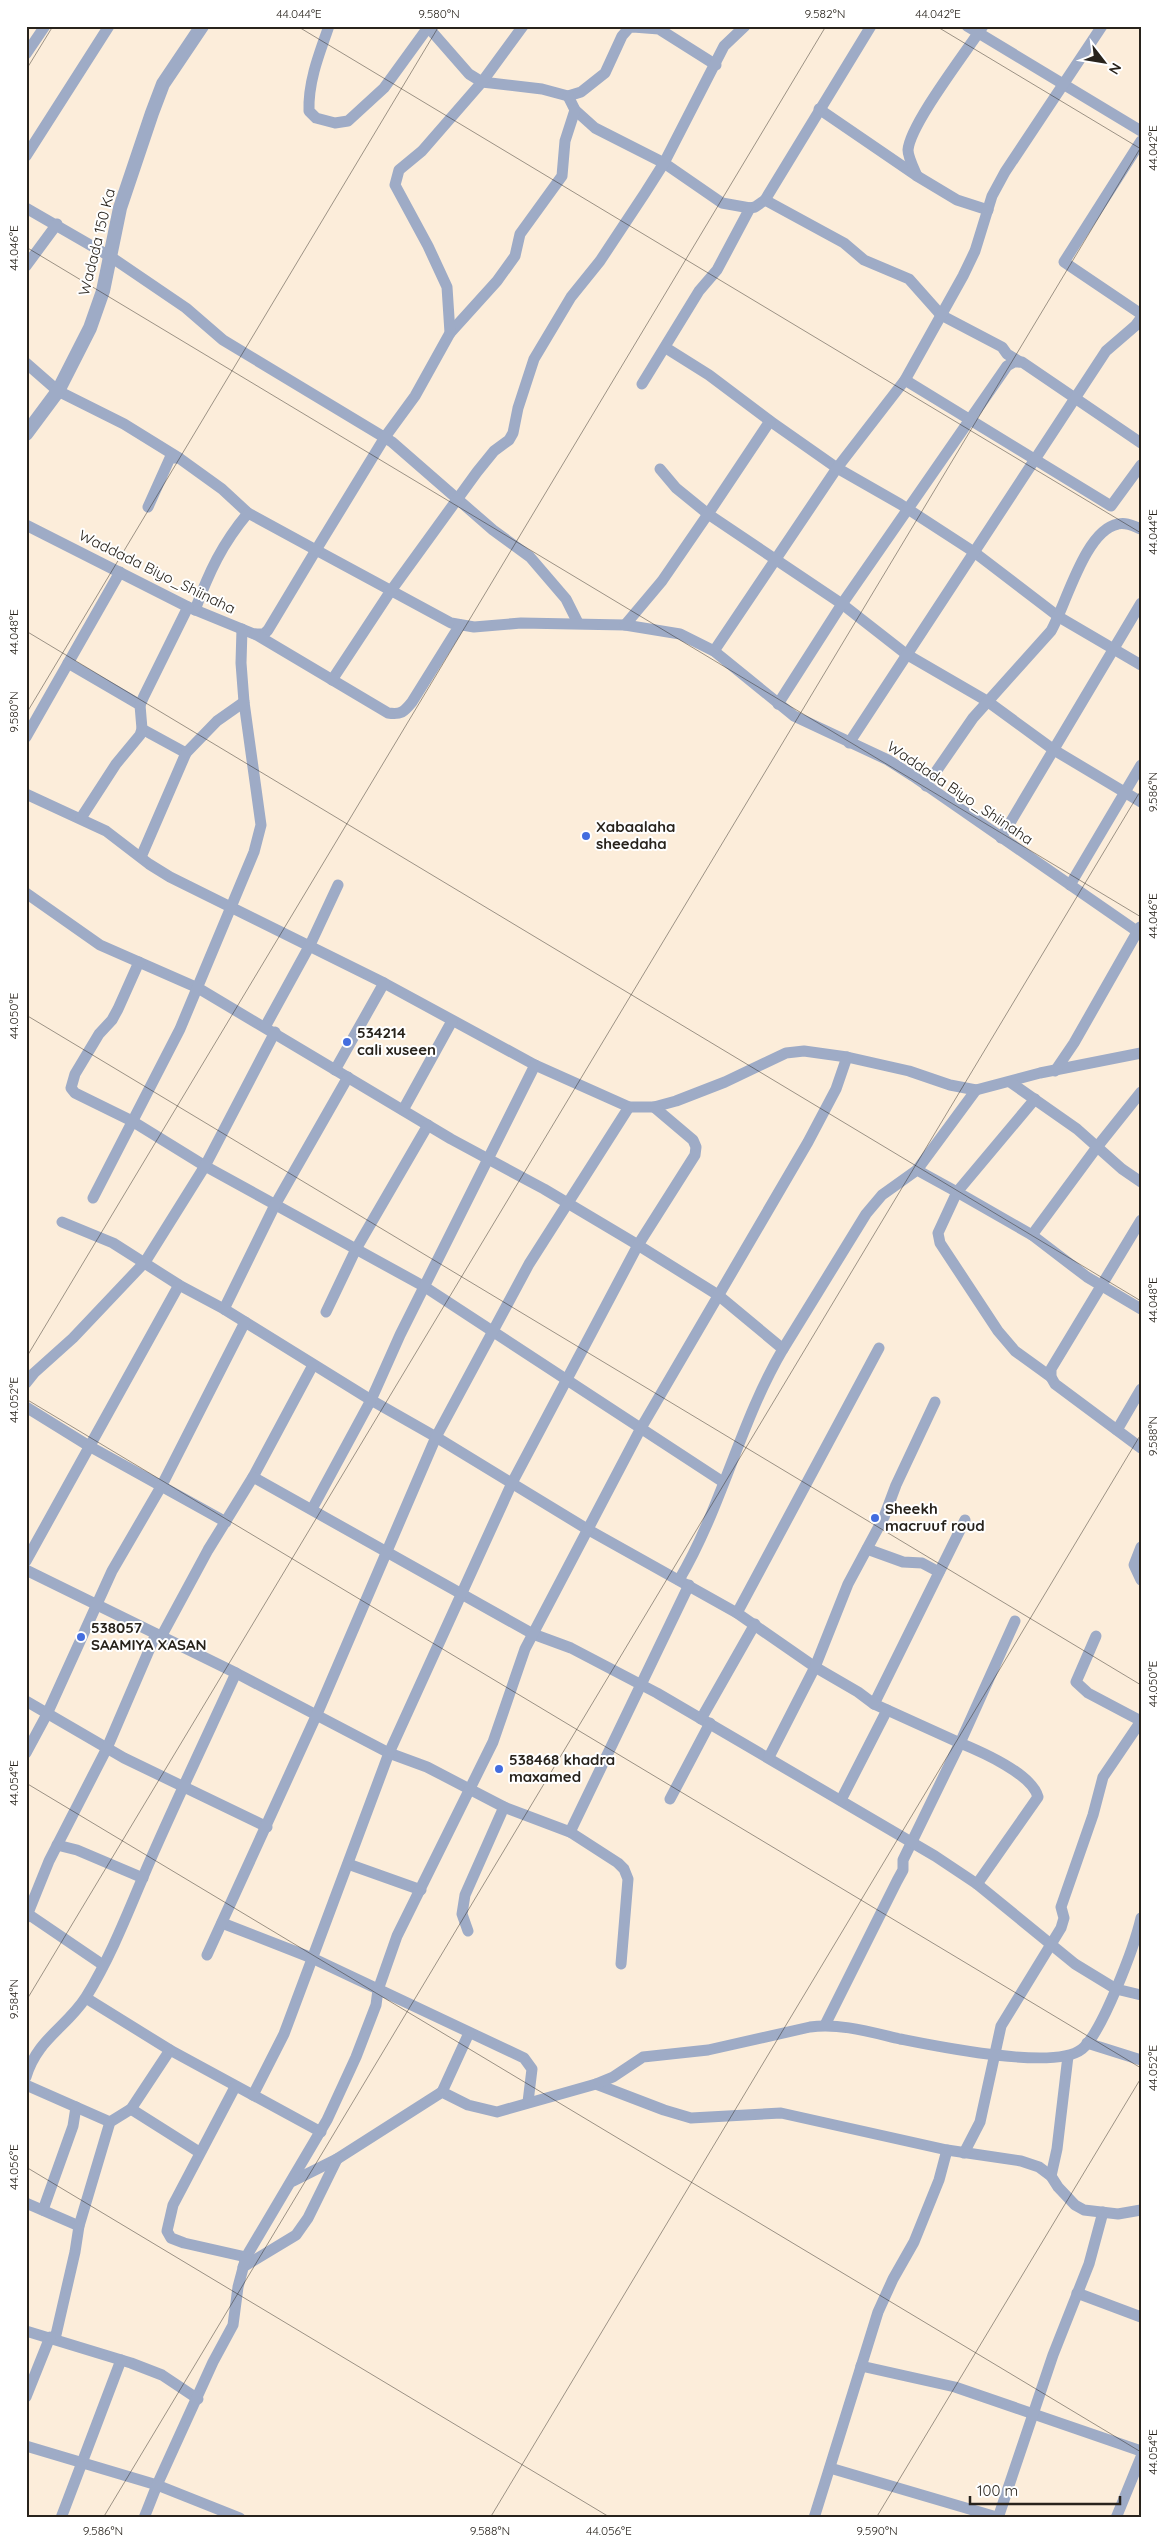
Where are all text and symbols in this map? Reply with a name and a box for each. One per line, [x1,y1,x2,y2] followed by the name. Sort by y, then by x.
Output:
[276,6,322,21] text: 44.044°E
[418,6,460,21] text: 9.580°N
[805,6,845,21] text: 9.582°N
[915,6,961,21] text: 44.042°E
[1080,38,1130,88] north arrow
[1105,60,1126,78] text: N
[1145,125,1160,171] text: 44.042°E
[74,186,119,297] street label: Wadada 150 Ka
[6,225,21,271] text: 44.046°E
[1145,509,1160,555] text: 44.044°E
[76,525,239,618] street label: Waddada Biyo_Shiinaha
[6,609,21,655] text: 44.048°E
[6,691,21,733] text: 9.580°N
[884,737,1037,849] street label: Waddada Biyo_Shiinaha
[1145,772,1160,812] text: 9.586°N
[596,817,675,853] place label: Xabaalaha sheedaha
[580,830,592,842] marker: Xabaalaha sheedaha
[1145,893,1160,939] text: 44.046°E
[6,993,21,1039] text: 44.050°E
[357,1023,436,1059] place label: 534214 cali xuseen
[341,1036,353,1048] marker: 534214 cali xuseen
[1145,1277,1160,1323] text: 44.048°E
[6,1377,21,1423] text: 44.052°E
[1145,1416,1160,1456] text: 9.588°N
[885,1499,985,1535] place label: Sheekh macruuf roud
[869,1512,881,1524] marker: Sheekh macruuf roud
[91,1618,207,1654] place label: 538057 SAAMIYA XASAN
[75,1631,87,1643] marker: 538057 SAAMIYA XASAN
[1145,1661,1160,1707] text: 44.050°E
[509,1750,615,1786] place label: 538468 khadra maxamed
[6,1760,21,1806] text: 44.054°E
[493,1763,505,1775] marker: 538468 khadra maxamed
[6,1979,21,2019] text: 9.584°N
[1145,2045,1160,2091] text: 44.052°E
[6,2144,21,2190] text: 44.056°E
[1145,2429,1160,2475] text: 44.054°E
[970,2474,1120,2506] scale bar
[977,2481,1018,2500] text: 100 m
[83,2523,123,2538] text: 9.586°N
[470,2523,510,2538] text: 9.588°N
[586,2523,632,2538] text: 44.056°E
[856,2523,898,2538] text: 9.590°N

